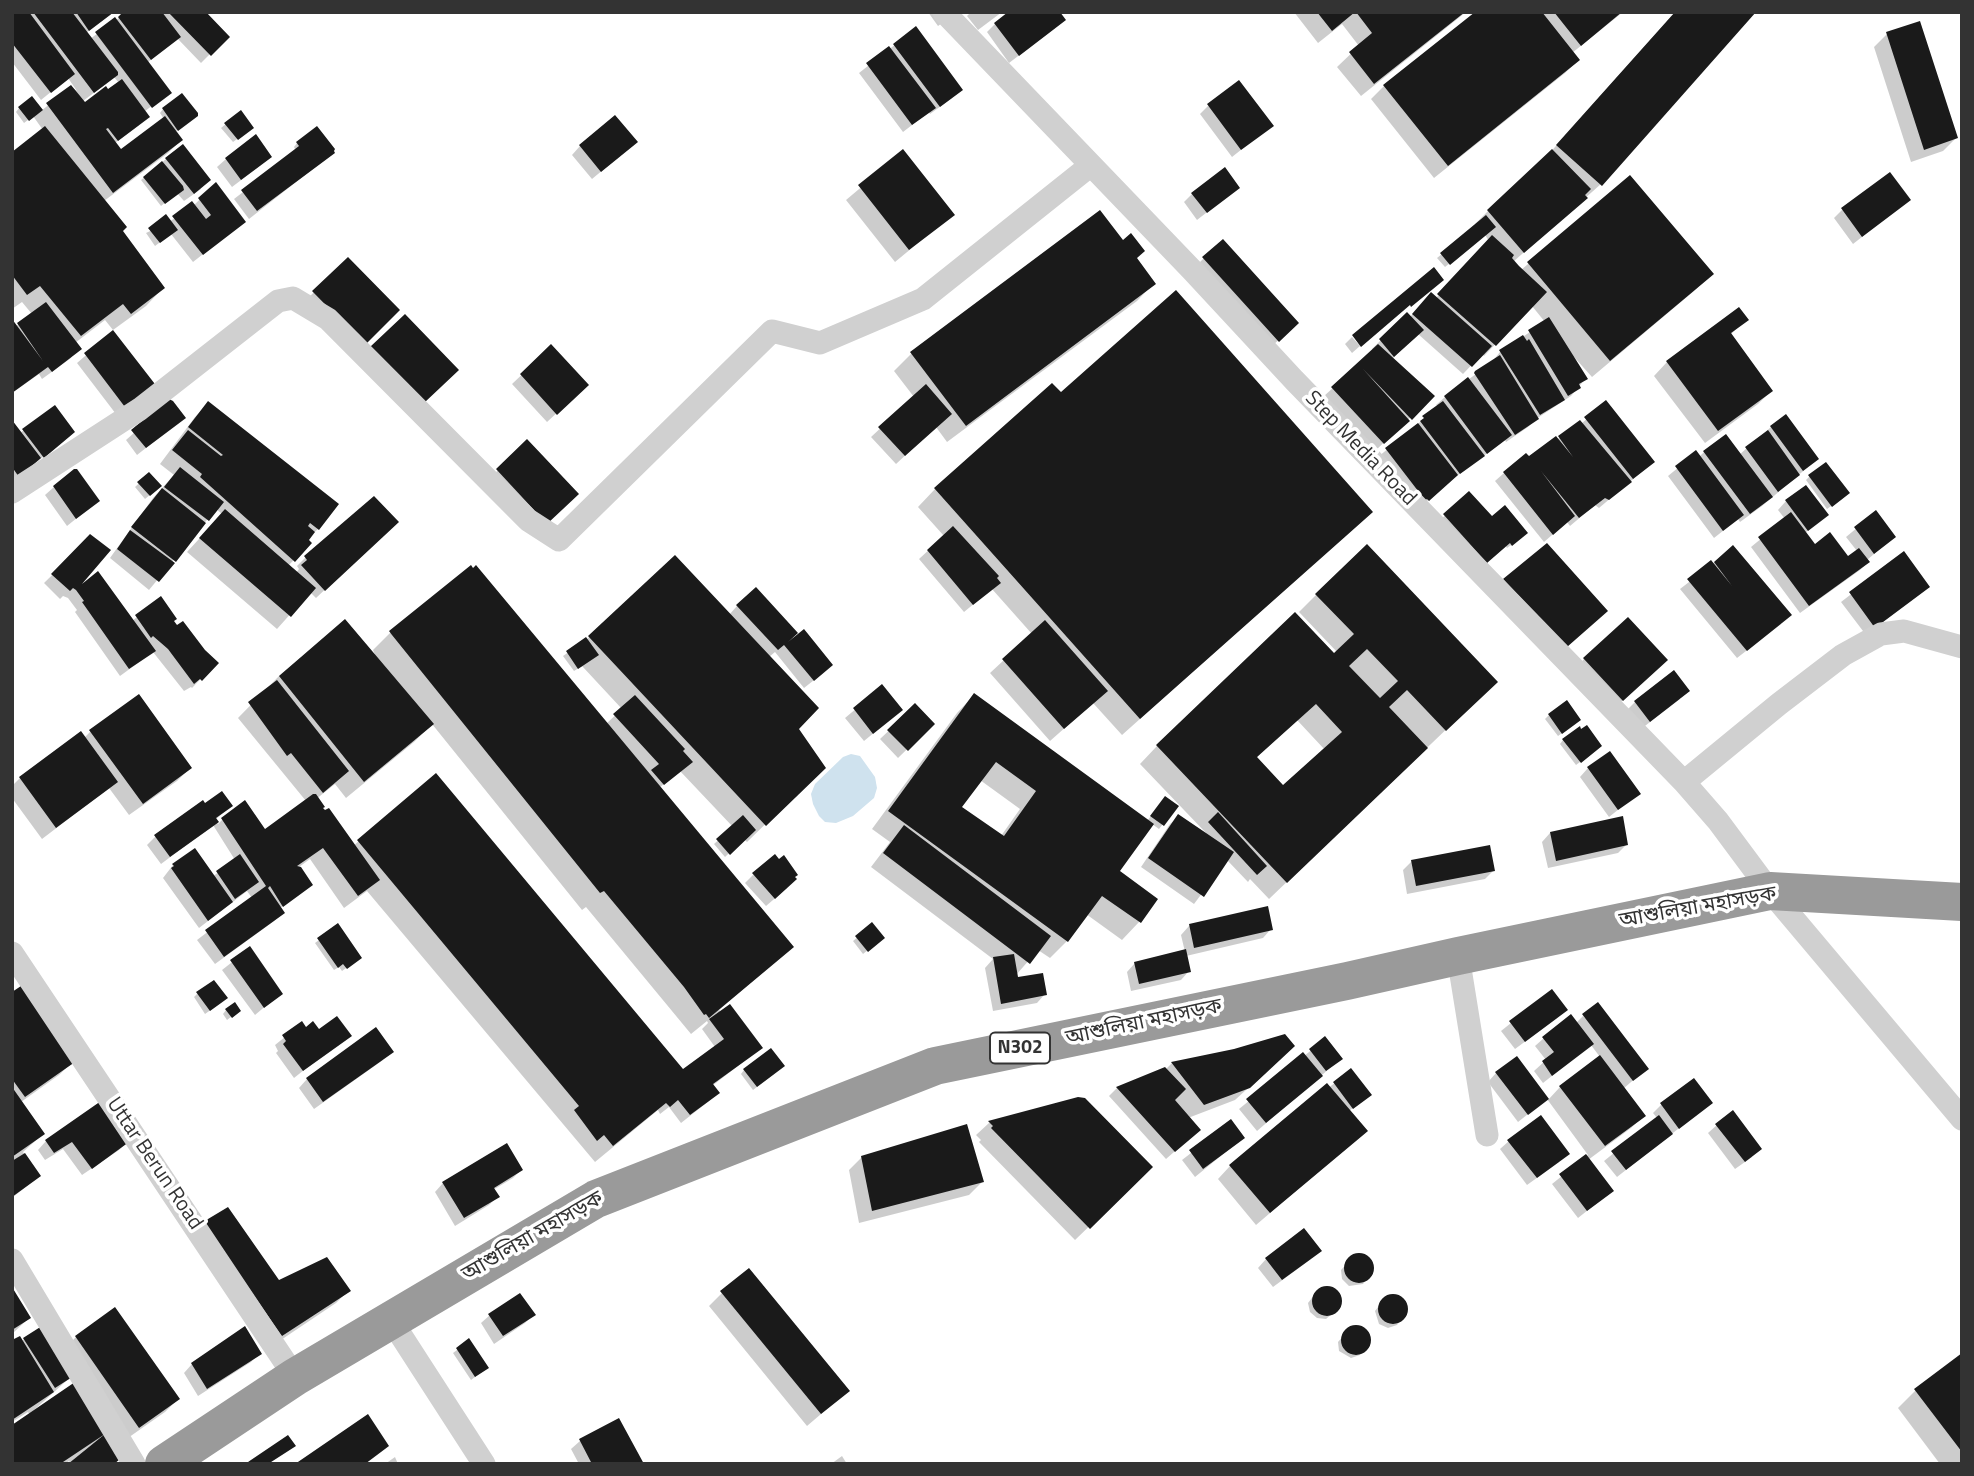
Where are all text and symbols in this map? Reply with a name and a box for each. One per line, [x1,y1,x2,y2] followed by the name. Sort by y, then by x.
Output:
[1299,387,1421,511] street label: Step Media Road
[1617,882,1779,934] street label: আশুলিয়া মহাসড়ক
[1064,994,1224,1052] street label: আশুলিয়া মহাসড়ক
[990,1032,1050,1064] road number: N302
[100,1093,208,1235] street label: Uttar Berun Road
[458,1186,608,1288] street label: আশুলিয়া মহাসড়ক

